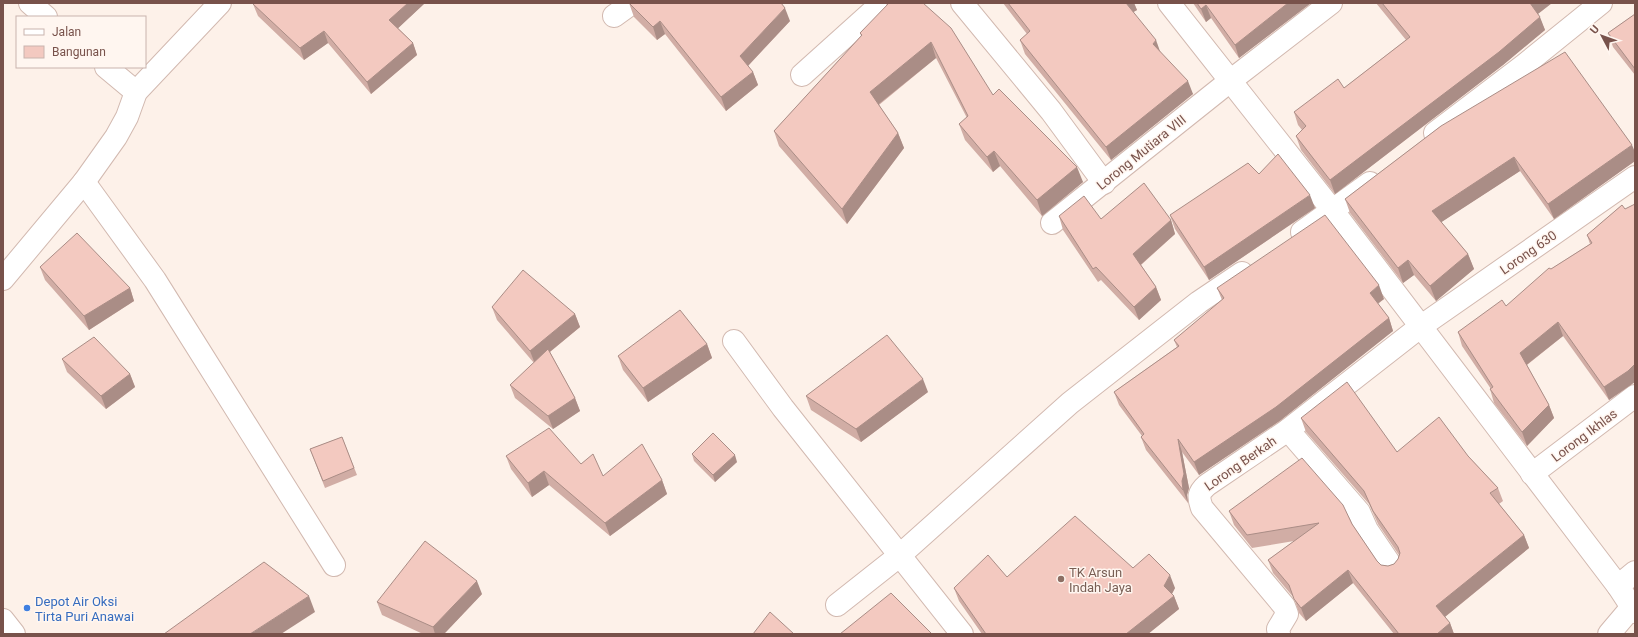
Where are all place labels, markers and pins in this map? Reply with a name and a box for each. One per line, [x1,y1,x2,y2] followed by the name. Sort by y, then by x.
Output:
[1069,565,1132,595] place label: TK Arsun Indah Jaya
[1056,574,1066,584] marker: TK Arsun Indah Jaya
[35,594,134,624] place label: Depot Air Oksi Tirta Puri Anawai
[22,603,32,613] marker: Depot Air Oksi Tirta Puri Anawai

